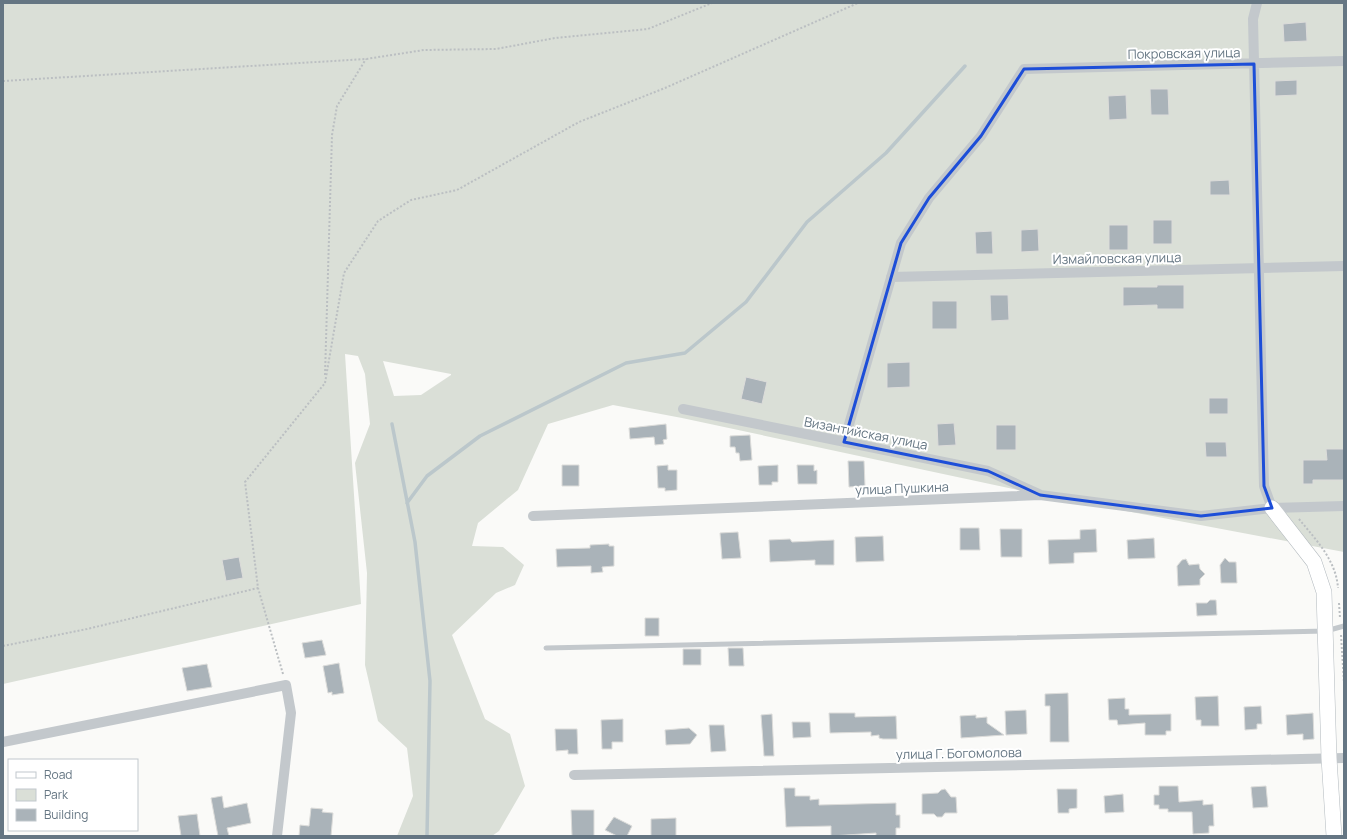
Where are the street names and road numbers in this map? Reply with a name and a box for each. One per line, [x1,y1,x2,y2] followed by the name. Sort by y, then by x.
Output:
[1127,43,1241,63] street label: Покровская улица
[1053,248,1181,268] street label: Измайловская улица
[803,412,929,454] street label: Византийская улица
[855,477,949,499] street label: улица Пушкина
[896,743,1022,763] street label: улица Г. Богомолова

